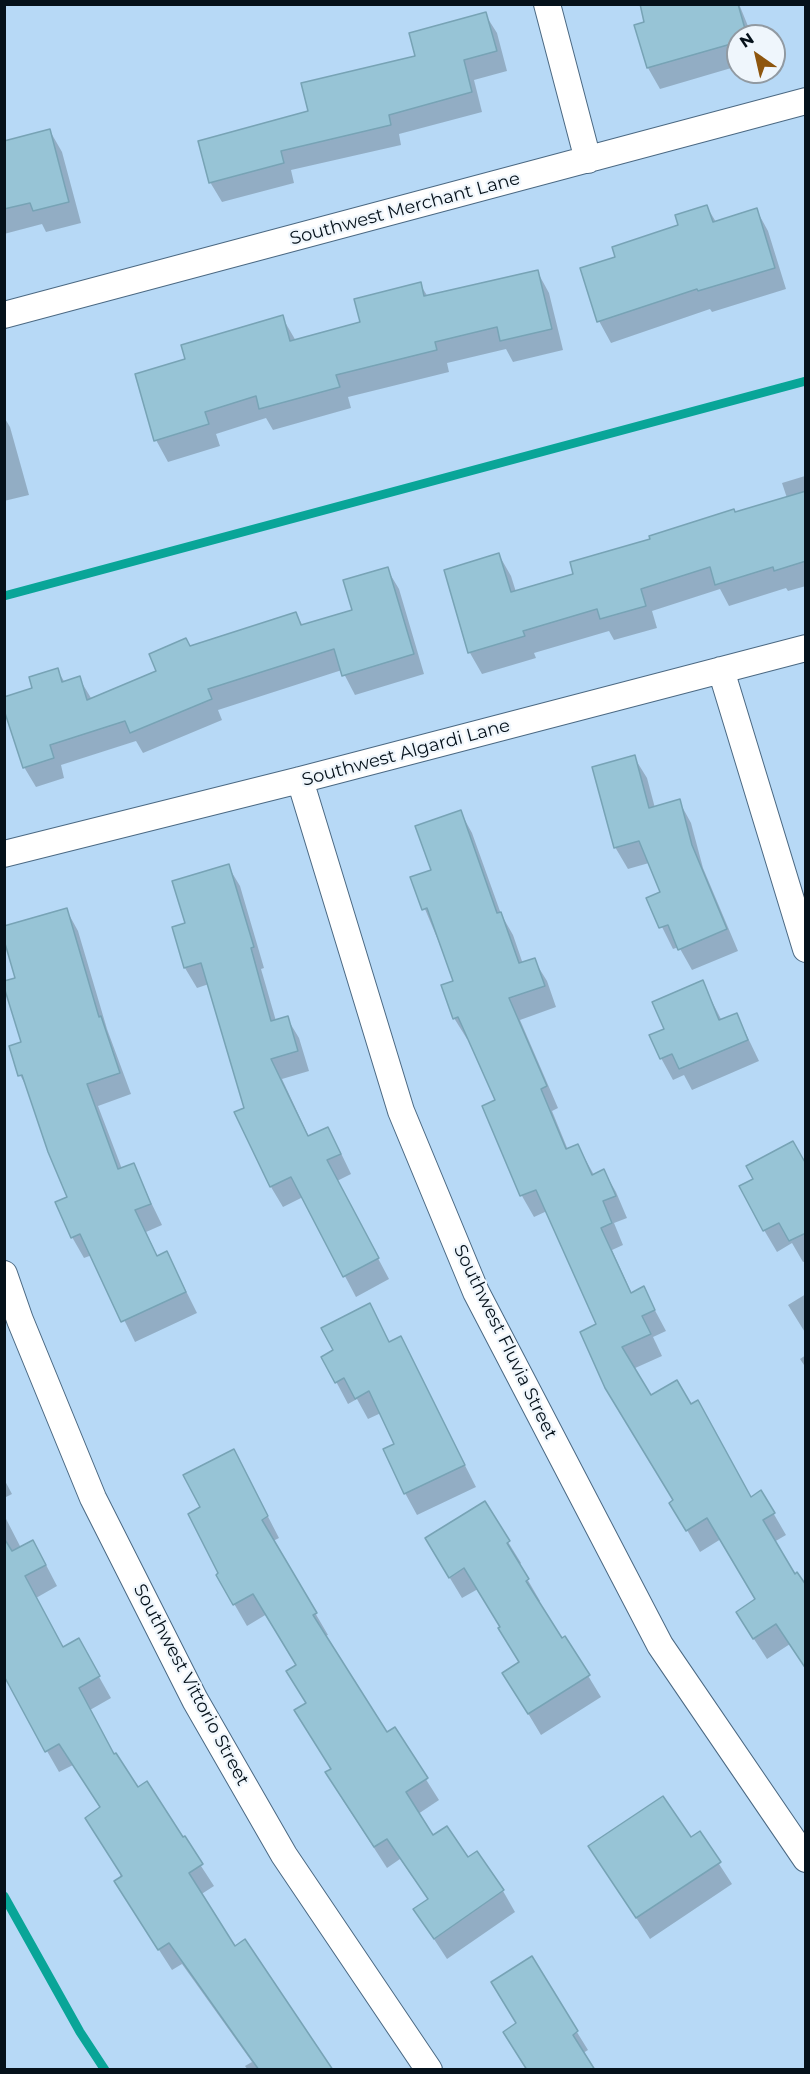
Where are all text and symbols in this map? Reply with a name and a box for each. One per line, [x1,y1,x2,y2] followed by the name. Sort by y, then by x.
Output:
[726,24,786,84] north arrow
[736,29,757,52] text: N
[288,168,522,250] street label: Southwest Merchant Lane
[300,715,512,791] street label: Southwest Algardi Lane
[448,1241,562,1443] street label: Southwest Fluvia Street
[129,1580,253,1790] street label: Southwest Vittorio Street

